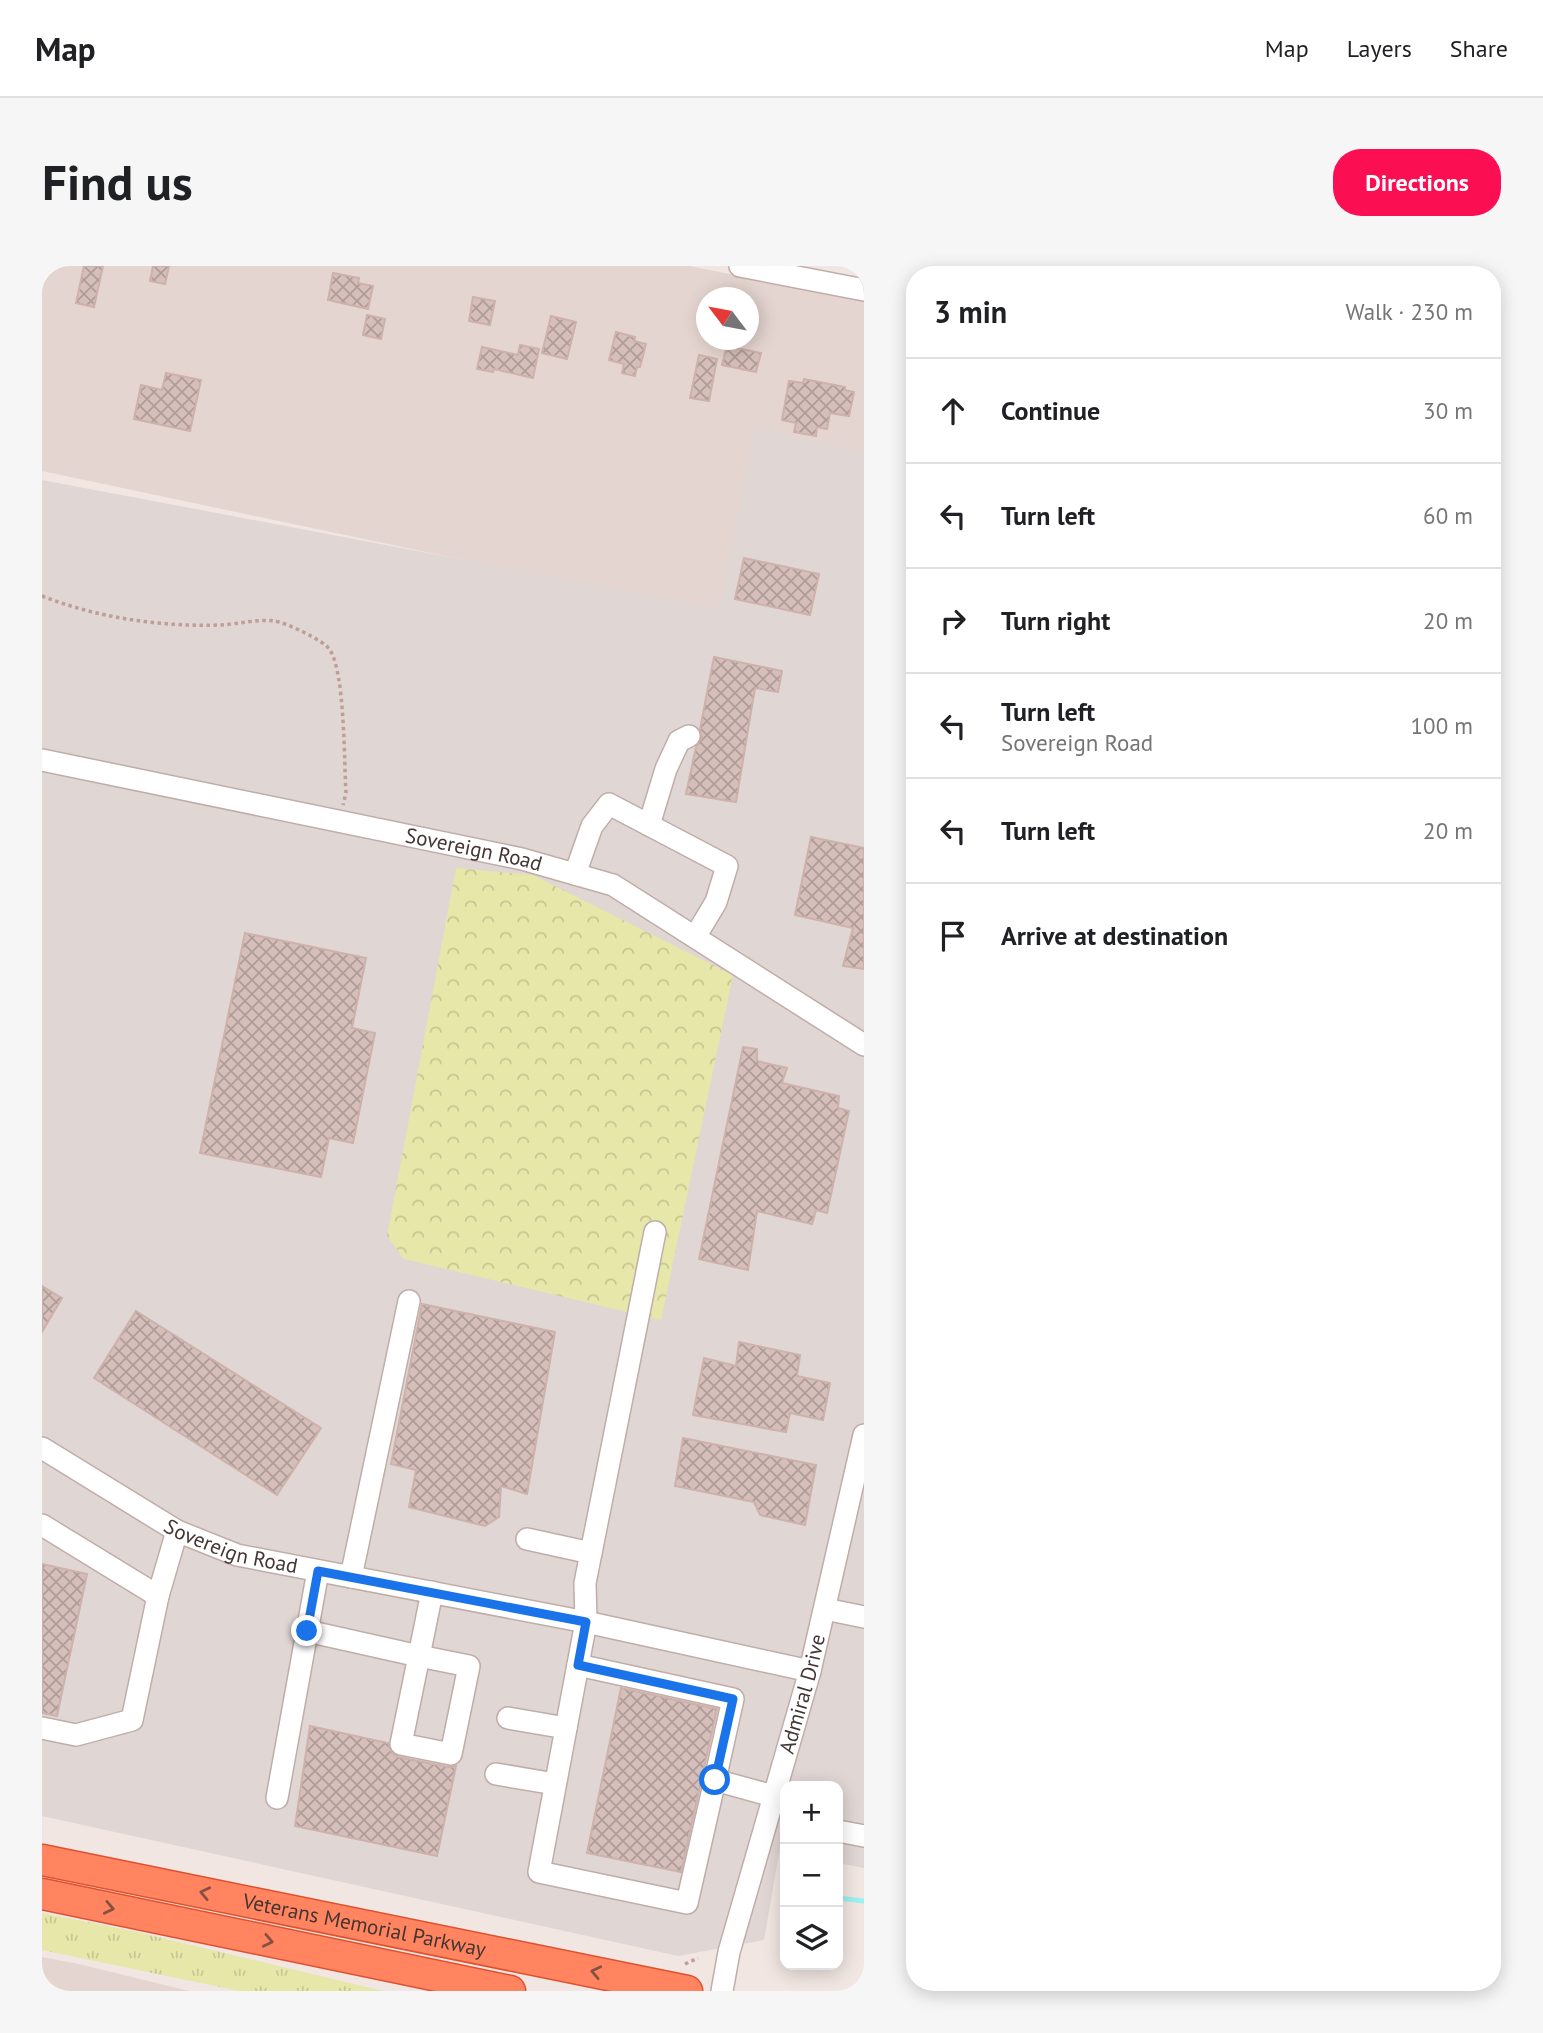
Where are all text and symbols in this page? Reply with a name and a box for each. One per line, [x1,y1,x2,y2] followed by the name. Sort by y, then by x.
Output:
[35,27,96,70] text: Map
[1265,33,1309,64] text: Map
[1347,33,1412,64] text: Layers
[1450,33,1508,64] text: Share
[1333,149,1501,216] button: Directions
[42,150,193,214] text: Find us
[696,287,759,350] north arrow
[934,292,1007,331] text: 3 min
[1346,297,1473,326] text: Walk · 230 m
[934,392,972,430] icon: ahead
[1001,394,1100,427] text: Continue
[1423,396,1473,425] text: 30 m
[934,497,972,535] icon: left
[1001,499,1095,532] text: Turn left
[1423,501,1473,530] text: 60 m
[934,602,972,640] icon: right
[1001,604,1110,637] text: Turn right
[1423,606,1473,635] text: 20 m
[1001,695,1095,728] text: Turn left
[934,707,972,745] icon: left
[1411,711,1473,740] text: 100 m
[1001,728,1153,757] text: Sovereign Road
[934,812,972,850] icon: left
[1001,814,1095,847] text: Turn left
[1423,816,1473,845] text: 20 m
[403,821,546,877] street label: Sovereign Road
[934,917,972,955] icon: arrive
[1001,919,1228,952] text: Arrive at destination
[159,1512,300,1579] street label: Sovereign Road
[291,1615,322,1646] route end
[773,1632,831,1757] street label: Admiral Drive
[699,1764,730,1795] route start
[780,1781,843,1970] map controls
[780,1781,843,1844] button: +
[780,1844,843,1907] button: −
[199,1886,211,1901] one-way arrow
[240,1887,489,1963] street label: Veterans Memorial Parkway
[103,1899,115,1914] one-way arrow
[780,1907,843,1970] button: layers
[262,1932,274,1947] one-way arrow
[590,1966,602,1981] one-way arrow

